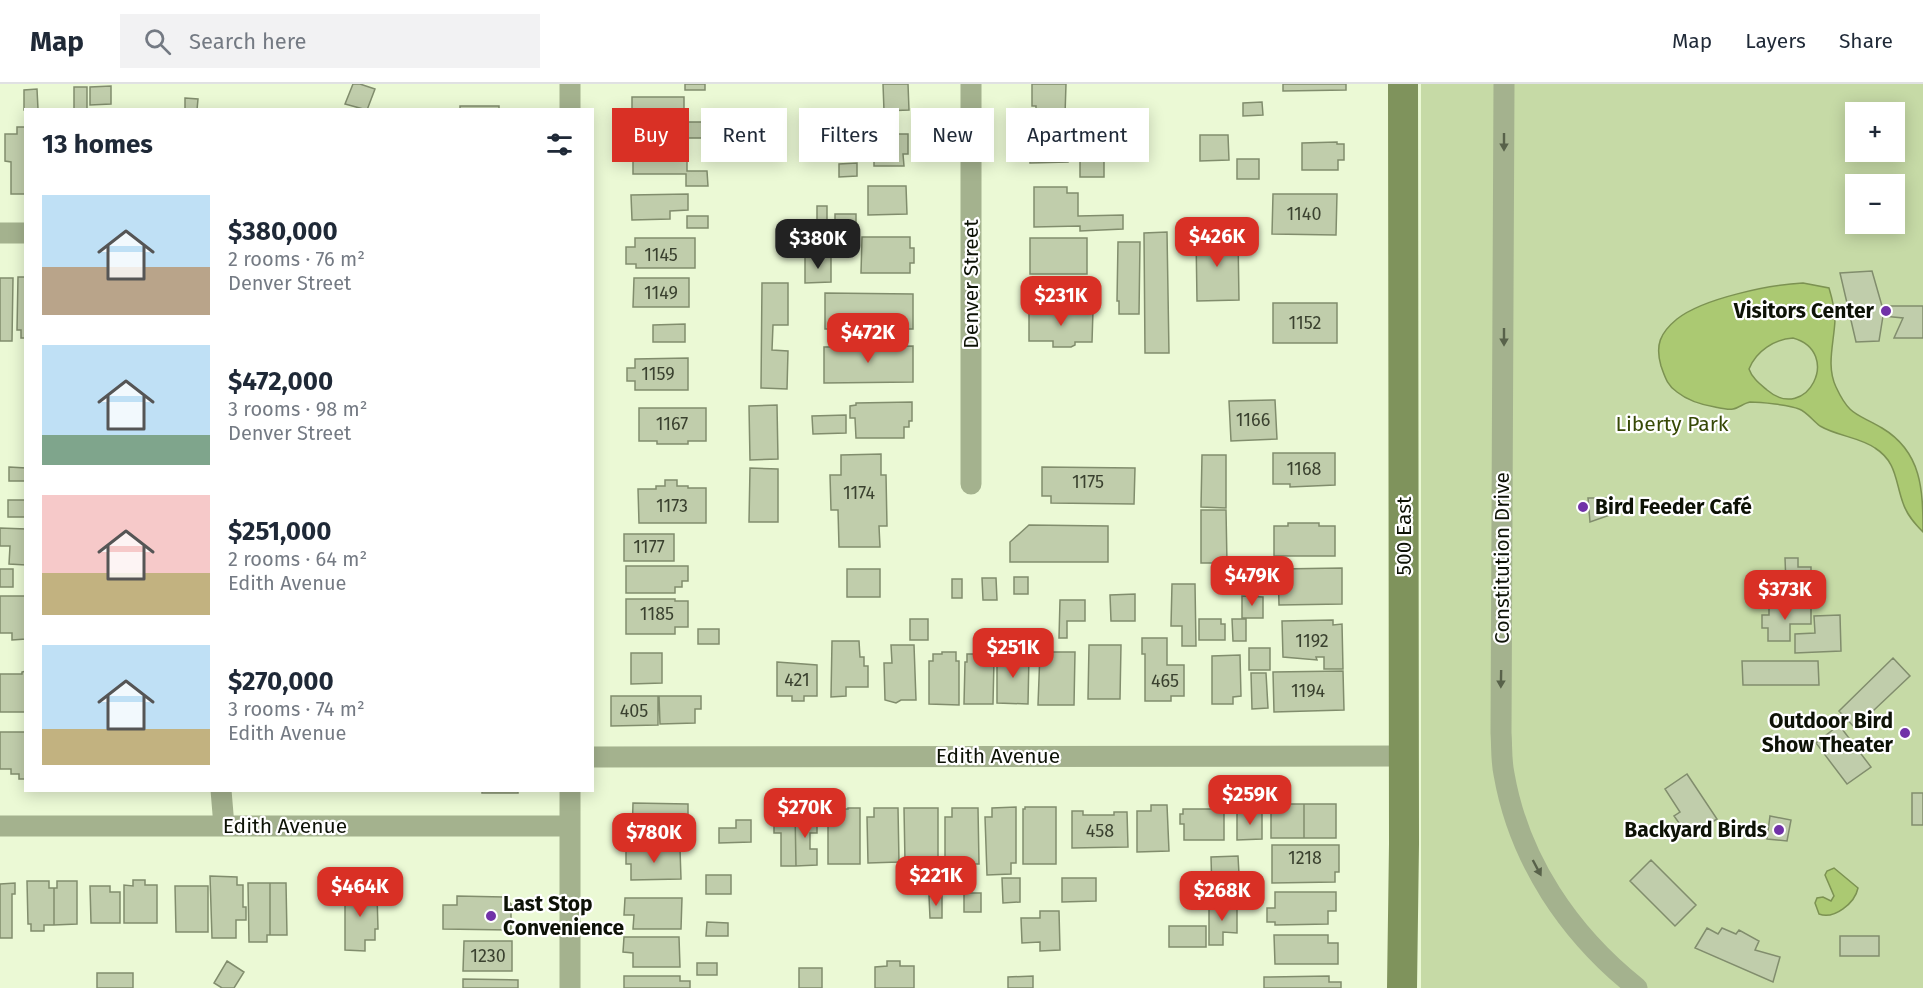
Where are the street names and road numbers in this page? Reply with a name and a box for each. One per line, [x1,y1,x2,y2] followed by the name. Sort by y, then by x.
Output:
[958,219,984,349] street label: Denver Street
[1489,472,1515,644] street label: Constitution Drive
[1391,496,1417,576] street label: 500 East
[936,743,1060,769] street label: Edith Avenue
[223,813,347,839] street label: Edith Avenue

